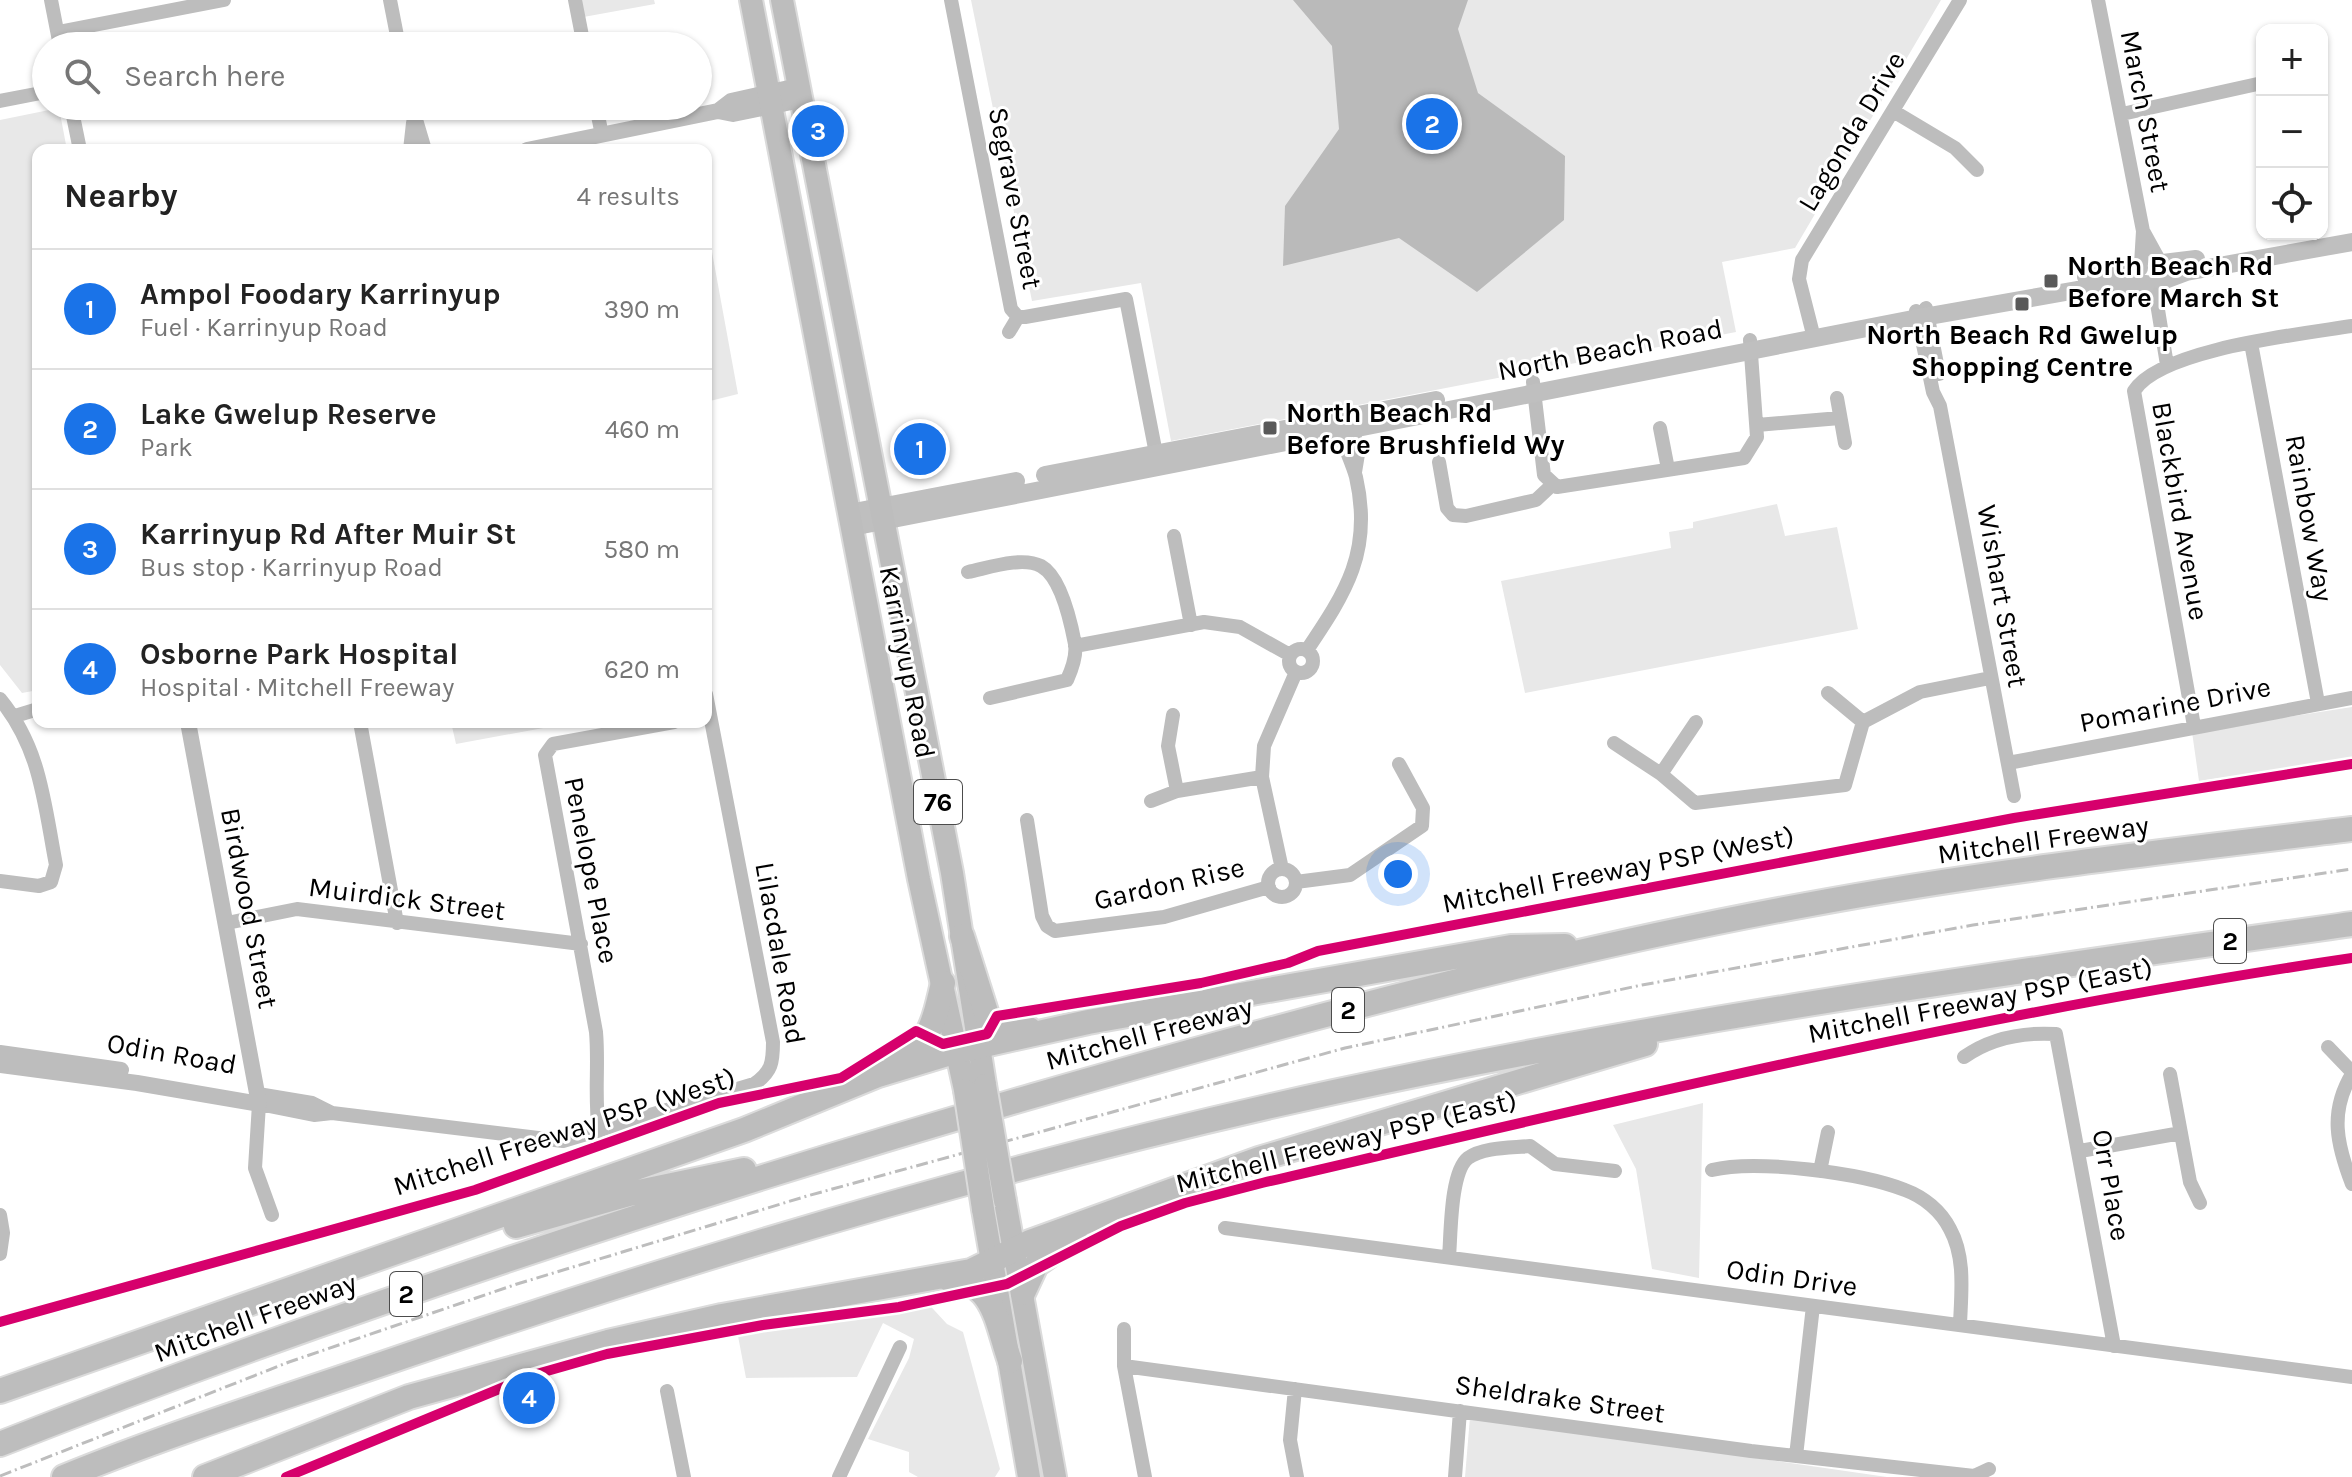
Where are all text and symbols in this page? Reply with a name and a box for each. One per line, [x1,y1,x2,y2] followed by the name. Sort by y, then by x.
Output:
[2256,24,2328,240] map controls
[2256,24,2328,96] button: +
[2114,27,2177,195] street label: March Street
[32,32,712,120] search box
[1791,45,1912,217] street label: Lagonda Drive
[60,54,104,98] icon: search
[124,58,285,94] text: Search here
[1406,94,1458,154] pin: 2
[2256,96,2328,168] button: −
[792,101,844,161] pin: 3
[982,104,1049,292] street label: Segrave Street
[2256,168,2328,240] button: locate
[64,176,178,216] text: Nearby
[576,181,680,212] text: 4 results
[2067,249,2279,314] place label: North Beach Rd Before March St
[2042,272,2060,290] marker: North Beach Rd Before March St
[140,276,501,312] text: Ampol Foodary Karrinyup
[85,294,95,325] text: 1
[604,294,680,325] text: 390 m
[2013,295,2031,313] marker: North Beach Rd Gwelup Shopping Centre
[140,312,388,343] text: Fuel · Karrinyup Road
[1495,312,1725,387] street label: North Beach Road
[1866,318,2178,383] place label: North Beach Rd Gwelup Shopping Centre
[140,396,437,432] text: Lake Gwelup Reserve
[1286,396,1565,461] place label: North Beach Rd Before Brushfield Wy
[2145,399,2216,623] street label: Blackbird Avenue
[82,414,98,445] text: 2
[605,414,680,445] text: 460 m
[894,419,946,479] pin: 1
[1261,419,1279,437] marker: North Beach Rd Before Brushfield Wy
[140,432,193,463] text: Park
[2279,432,2340,604] street label: Rainbow Way
[1970,502,2035,690] street label: Wishart Street
[140,516,516,552] text: Karrinyup Rd After Muir St
[82,534,98,565] text: 3
[603,534,680,565] text: 580 m
[140,552,443,583] text: Bus stop · Karrinyup Road
[873,563,942,761] street label: Karrinyup Road
[140,636,458,672] text: Osborne Park Hospital
[82,654,98,685] text: 4
[604,654,680,685] text: 620 m
[2077,670,2274,739] street label: Pomarine Drive
[140,672,454,703] text: Hospital · Mitchell Freeway
[557,774,626,966] street label: Penelope Place
[914,780,962,824] road number: 76
[214,805,285,1011] street label: Birdwood Street
[1935,808,2151,871] street label: Mitchell Freeway
[1439,819,1797,920] street label: Mitchell Freeway PSP (West)
[1091,850,1248,917] street label: Gardon Rise
[1378,854,1418,894] your location
[748,859,813,1047] street label: Lilacdale Road
[307,870,507,927] street label: Muirdick Street
[2214,919,2246,963] road number: 2
[1805,951,2155,1050] street label: Mitchell Freeway PSP (East)
[1332,988,1364,1032] road number: 2
[1042,990,1256,1077] street label: Mitchell Freeway
[105,1026,239,1081] street label: Odin Road
[389,1060,739,1202] street label: Mitchell Freeway PSP (West)
[1172,1083,1520,1200] street label: Mitchell Freeway PSP (East)
[2085,1127,2138,1243] street label: Orr Place
[1724,1252,1860,1303] street label: Odin Drive
[149,1266,361,1369] street label: Mitchell Freeway
[390,1272,422,1316] road number: 2
[1453,1367,1667,1430] street label: Sheldrake Street
[503,1368,555,1428] pin: 4

